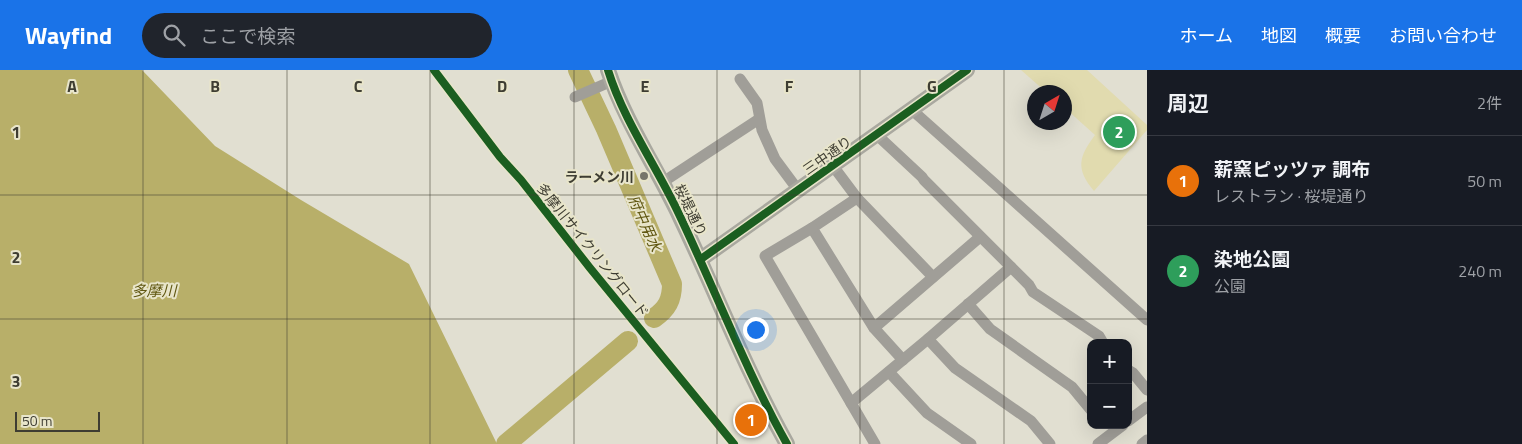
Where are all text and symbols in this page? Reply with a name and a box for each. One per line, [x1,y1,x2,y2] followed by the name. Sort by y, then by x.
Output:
[142,13,492,58] search box
[25,17,112,53] text: Wayfind
[160,21,188,49] icon: search
[200,21,295,50] text: ここで検索
[1180,22,1233,49] text: ホーム
[1261,22,1297,49] text: 地図
[1325,22,1361,49] text: 概要
[1389,22,1497,49] text: お問い合わせ
[67,74,77,98] text: A
[210,74,220,98] text: B
[354,74,363,98] text: C
[497,74,507,98] text: D
[641,74,650,98] text: E
[785,74,794,98] text: F
[927,74,937,98] text: G
[1027,85,1072,130] north arrow
[1167,87,1209,119] text: 周辺
[1477,91,1502,115] text: 2件
[1103,113,1135,151] pin: 2
[12,120,20,144] text: 1
[798,130,856,180] street label: 三中通り
[1214,154,1370,183] text: 薪窯ピッツァ 調布
[565,166,634,187] place label: ラーメン川
[1179,169,1187,193] text: 1
[1467,169,1502,193] text: 50 m
[638,170,650,182] marker: ラーメン川
[532,178,654,322] street label: 多摩川サイクリングロード
[669,180,713,240] street label: 桜堤通り
[1214,184,1369,208] text: レストラン · 桜堤通り
[622,191,669,257] water label: 府中用水
[1214,244,1290,273] text: 染地公園
[12,245,20,269] text: 2
[1179,259,1187,283] text: 2
[1458,259,1502,283] text: 240 m
[1214,274,1246,298] text: 公園
[131,279,178,302] water label: 多摩川
[743,317,769,343] your location
[1087,339,1132,429] map controls
[1087,339,1132,384] button: +
[12,369,20,393] text: 3
[1087,384,1132,429] button: −
[735,401,767,439] pin: 1
[15,409,100,432] scale bar
[22,410,52,431] text: 50 m

